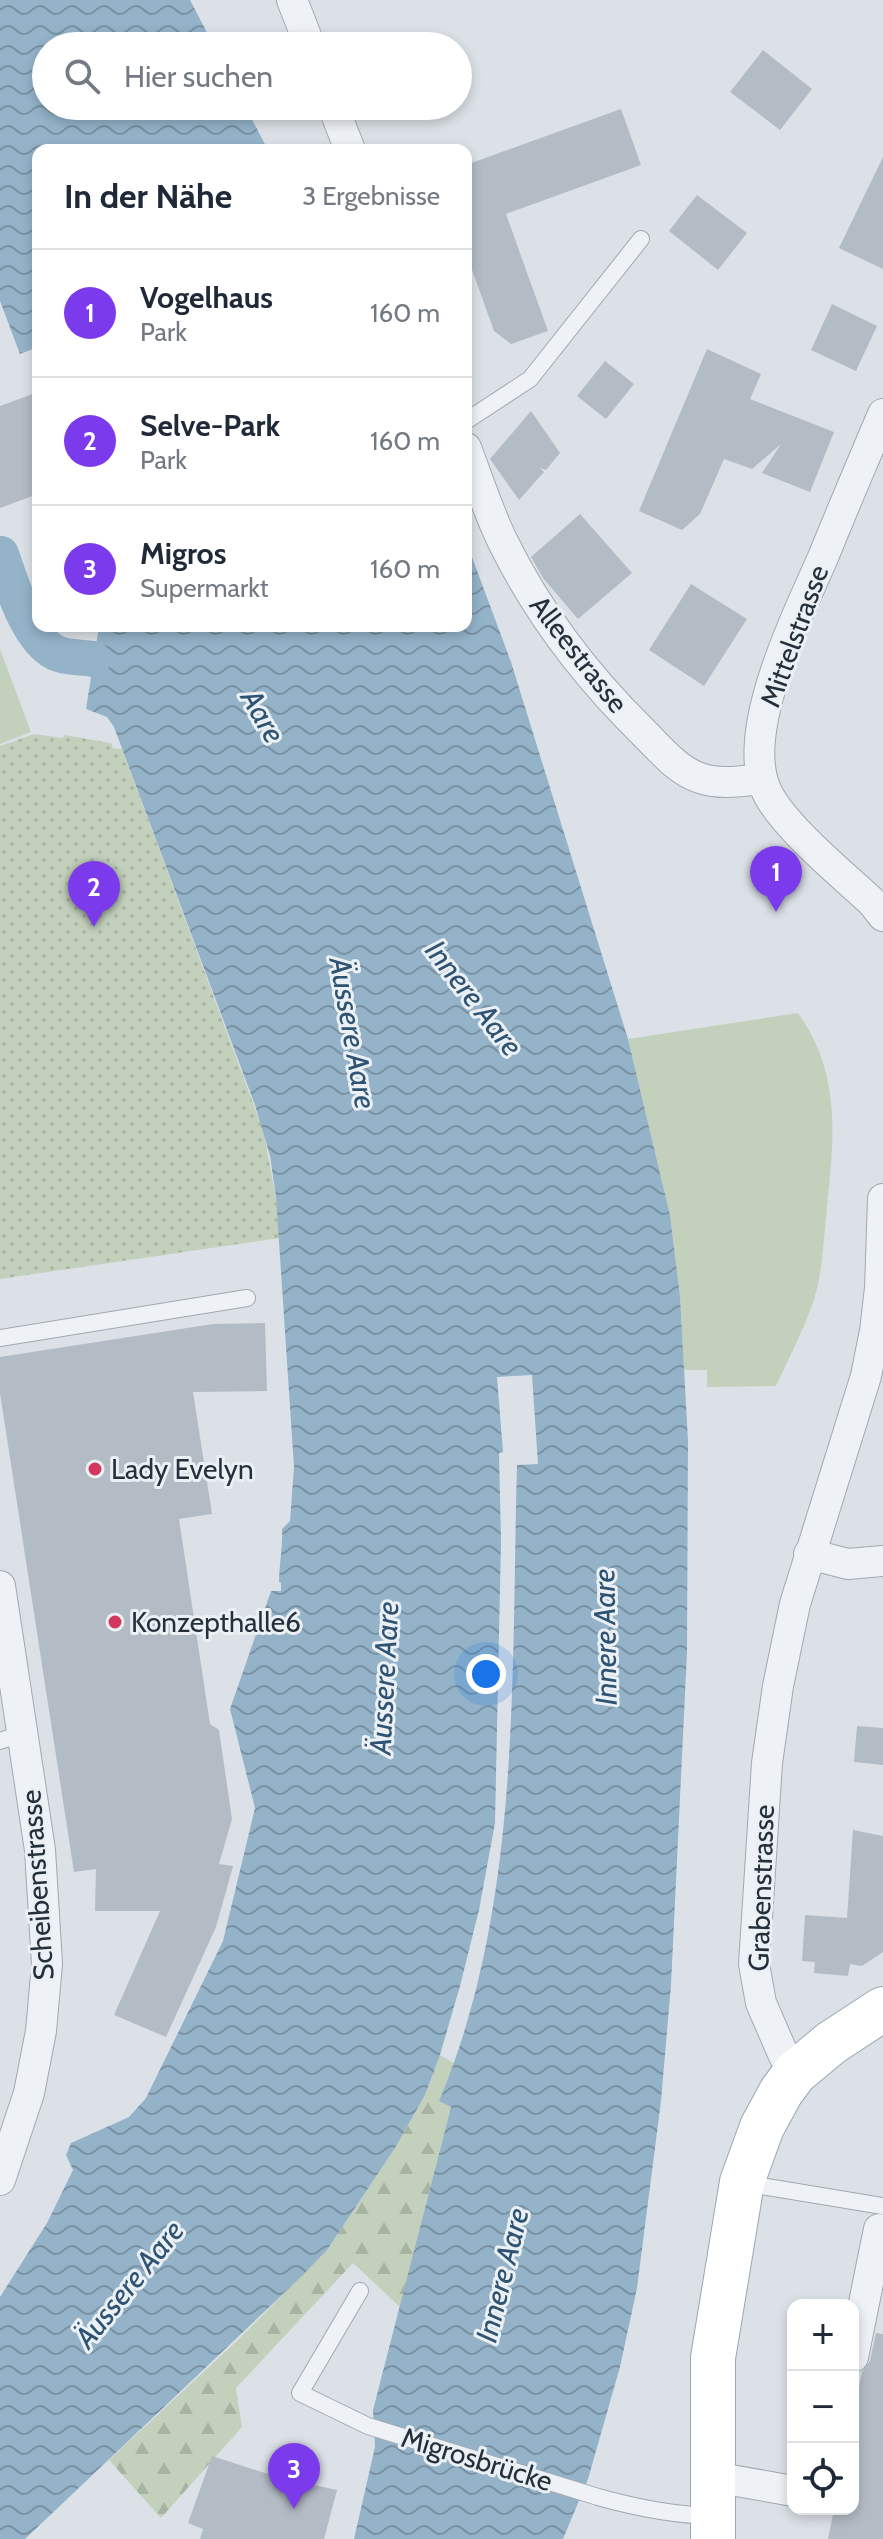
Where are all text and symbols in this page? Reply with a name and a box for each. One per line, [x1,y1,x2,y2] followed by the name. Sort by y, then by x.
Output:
[32,32,472,120] search box
[60,54,104,98] icon: search
[124,58,273,95] text: Hier suchen
[64,175,232,217] text: In der Nähe
[302,180,440,212] text: 3 Ergebnisse
[140,279,273,316] text: Vogelhaus
[85,297,95,329] text: 1
[370,297,440,329] text: 160 m
[140,316,187,348] text: Park
[140,407,280,444] text: Selve-Park
[83,425,97,457] text: 2
[370,425,440,457] text: 160 m
[140,444,187,476] text: Park
[140,535,226,572] text: Migros
[83,553,97,585] text: 3
[370,553,440,585] text: 160 m
[753,560,835,712] street label: Mittelstrasse
[140,572,269,604] text: Supermarkt
[523,589,635,719] street label: Alleestrasse
[232,681,293,750] water label: Aare
[750,846,802,912] pin: 1
[68,861,120,927] pin: 2
[417,933,531,1063] water label: Innere Aare
[321,952,385,1112] water label: Äussere Aare
[111,1452,254,1486] place label: Lady Evelyn
[86,1460,104,1478] marker: Lady Evelyn
[585,1568,625,1706] water label: Innere Aare
[361,1600,407,1758] water label: Äussere Aare
[131,1605,301,1639] place label: Konzepthalle6
[106,1613,124,1631] marker: Konzepthalle6
[466,1654,506,1694] your location
[13,1789,61,1981] street label: Scheibenstrasse
[741,1804,781,1972] street label: Grabenstrasse
[468,2204,537,2346] water label: Innere Aare
[65,2213,192,2357] water label: Äussere Aare
[787,2299,859,2515] map controls
[787,2299,859,2371] button: +
[787,2371,859,2443] button: −
[398,2420,556,2498] street label: Migrosbrücke
[268,2443,320,2509] pin: 3
[787,2443,859,2515] button: locate

